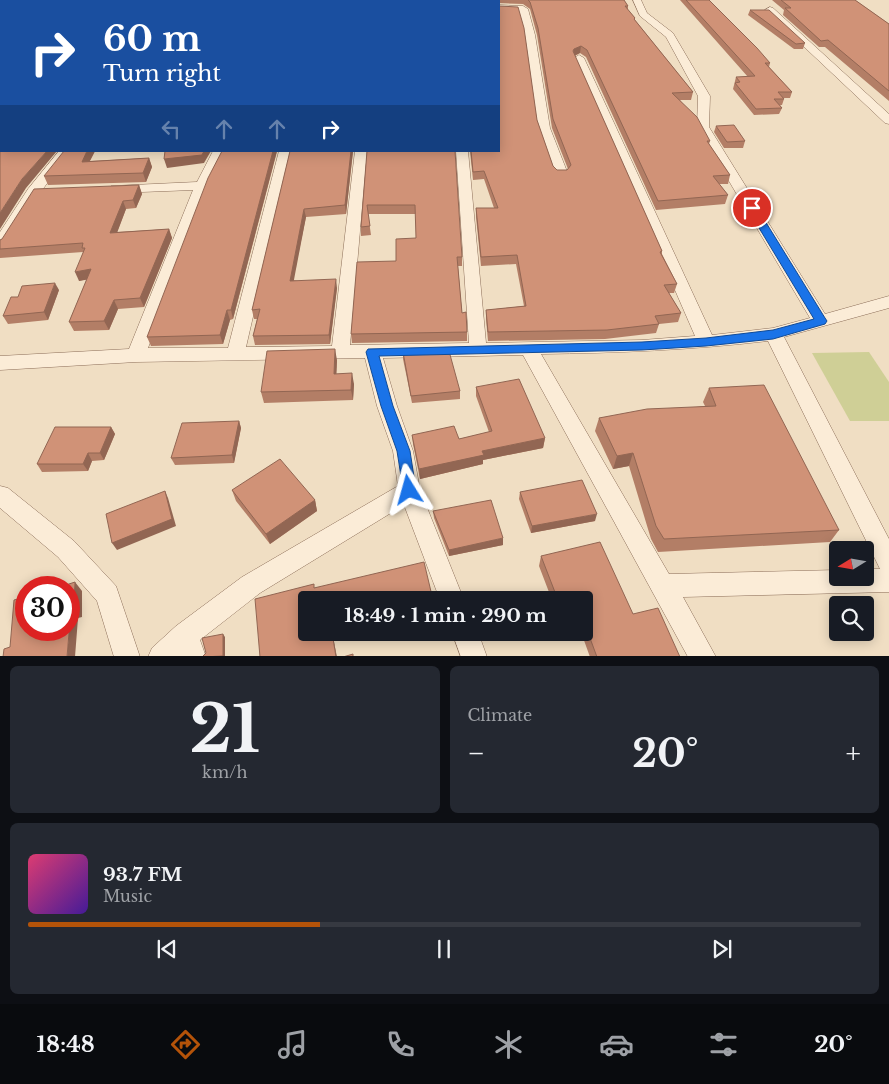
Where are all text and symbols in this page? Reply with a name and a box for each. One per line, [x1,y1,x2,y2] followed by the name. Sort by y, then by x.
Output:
[103,17,201,60] text: 60 m
[20,20,85,85] icon: right
[103,60,221,87] text: Turn right
[157,115,185,143] icon: left
[210,115,238,143] icon: ahead
[263,115,291,143] icon: ahead
[316,115,344,143] icon: right
[731,187,773,229] pin
[738,194,766,222] icon: arrive
[382,463,434,515] position arrow
[829,541,874,586] north arrow
[829,541,874,641] map controls
[15,576,80,641] speed limit sign: 30
[829,596,874,641] button: search
[344,604,547,627] text: 18:49 · 1 min · 290 m
[189,689,260,770] text: 21
[468,705,532,725] text: Climate
[632,730,698,777] text: 20°
[468,736,485,771] text: −
[846,736,861,771] text: +
[202,762,247,782] text: km/h
[103,863,182,886] text: 93.7 FM
[103,886,152,906] text: Music
[153,935,181,963] icon: previous
[430,935,458,963] icon: pause
[708,935,736,963] icon: next
[168,1027,203,1062] icon: directions
[275,1027,310,1062] icon: music
[383,1027,418,1062] icon: phone
[491,1027,526,1062] icon: climate
[599,1027,634,1062] icon: car
[706,1027,741,1062] icon: filters
[36,1031,95,1058] text: 18:48
[814,1031,853,1058] text: 20°

